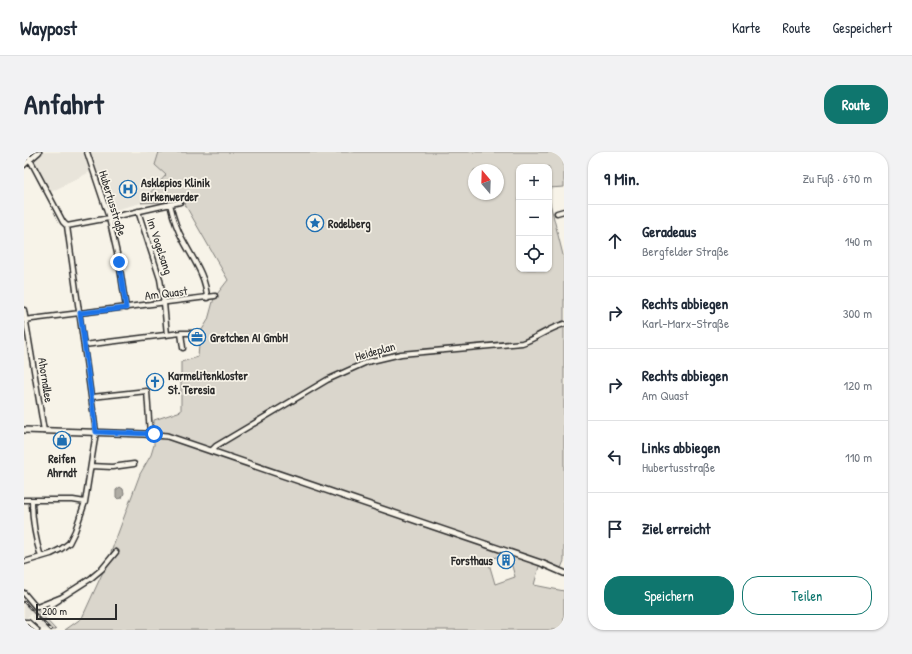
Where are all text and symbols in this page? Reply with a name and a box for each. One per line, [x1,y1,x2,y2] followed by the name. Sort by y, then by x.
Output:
[20,15,77,41] text: Waypost
[732,18,761,37] text: Karte
[783,18,811,37] text: Route
[833,18,892,37] text: Gespeichert
[24,85,104,123] text: Anfahrt
[824,85,888,124] button: Route
[468,164,504,200] north arrow
[516,164,552,272] map controls
[516,164,552,200] button: +
[604,167,639,190] text: 9 Min.
[95,168,131,238] street label: Hubertusstraße
[802,169,872,187] text: Zu Fuß · 670 m
[141,174,210,205] place label: Asklepios Klinik Birkenwerder
[118,179,138,199] hospital icon: Asklepios Klinik Birkenwerder
[516,200,552,236] button: −
[305,213,325,233] place icon: Rodelberg
[143,215,177,277] street label: Im Vogelsang
[328,215,371,233] place label: Rodelberg
[642,221,696,242] text: Geradeaus
[604,230,626,252] icon: ahead
[845,232,872,250] text: 140 m
[516,236,552,272] button: locate
[642,242,729,260] text: Bergfelder Straße
[110,253,128,271] route end
[144,282,189,304] street label: Am Quast
[642,293,728,314] text: Rechts abbiegen
[604,302,626,324] icon: right
[843,304,872,322] text: 300 m
[642,314,729,332] text: Karl-Marx-Straße
[187,327,207,347] office icon: Gretchen AI GmbH
[210,329,288,346] place label: Gretchen AI GmbH
[353,337,397,365] street label: Heideplan
[34,356,58,404] street label: Ahornallee
[642,365,728,386] text: Rechts abbiegen
[168,367,248,398] place label: Karmelitenkloster St. Teresia
[145,372,165,392] church icon: Karmelitenkloster St. Teresia
[604,374,626,396] icon: right
[844,376,872,394] text: 120 m
[642,386,688,404] text: Am Quast
[145,425,163,443] route start
[52,430,72,450] shop icon: Reifen Ahrndt
[642,437,720,458] text: Links abbiegen
[604,446,626,468] icon: left
[845,448,872,466] text: 110 m
[47,450,78,481] place label: Reifen Ahrndt
[642,458,715,476] text: Hubertusstraße
[604,518,626,540] icon: arrive
[642,518,711,539] text: Ziel erreicht
[496,550,516,570] building icon: Forsthaus
[450,552,493,569] place label: Forsthaus
[604,576,734,615] button: Speichern
[742,576,872,615] button: Teilen
[36,602,117,621] scale bar
[42,604,67,618] text: 200 m

